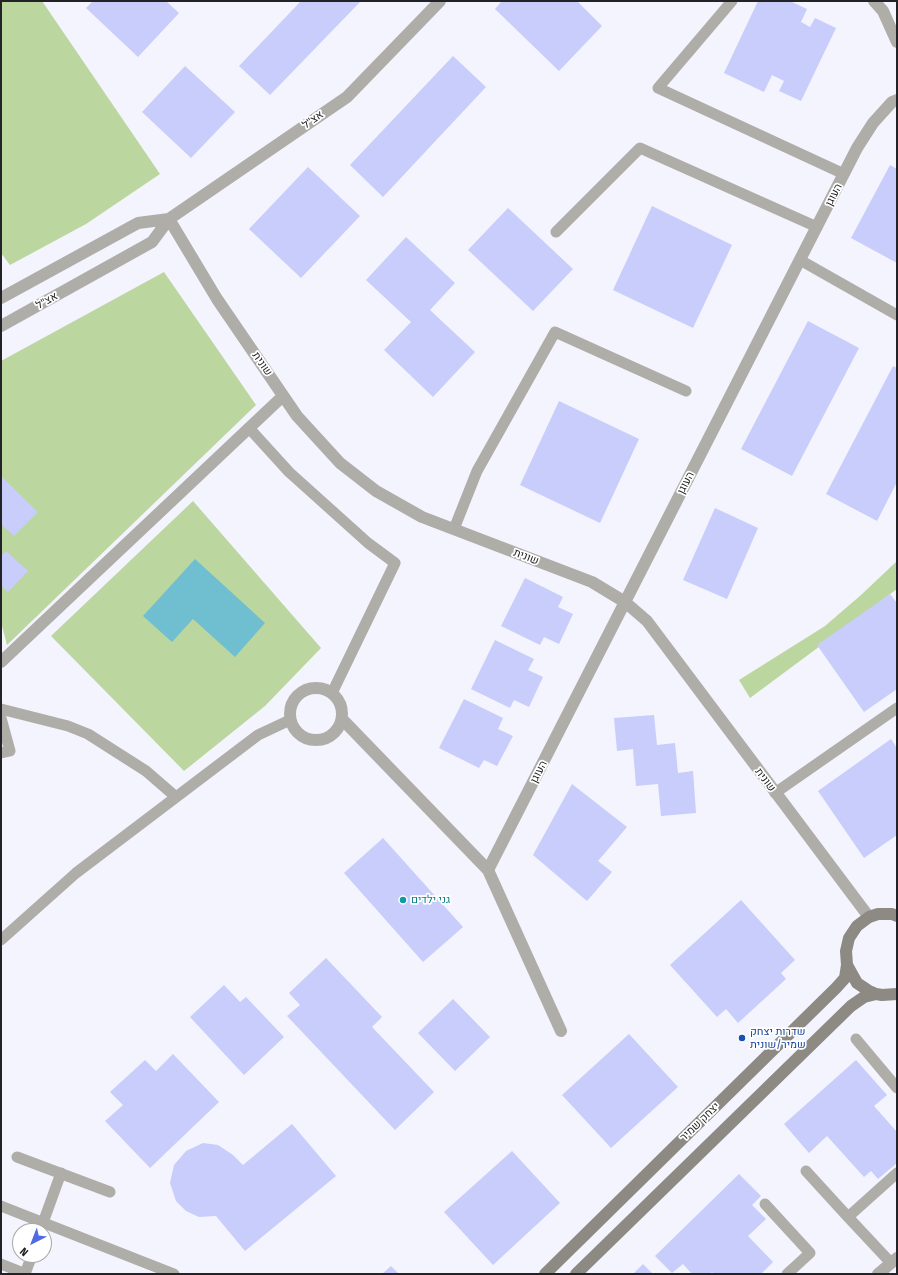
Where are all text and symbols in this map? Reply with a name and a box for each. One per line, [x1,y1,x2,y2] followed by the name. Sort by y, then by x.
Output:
[300,108,326,132] street label: אצ"ל
[823,182,845,208] street label: העוגן
[34,290,60,312] street label: אצ"ל
[249,350,275,378] street label: שונית
[675,470,697,496] street label: העוגן
[511,546,541,568] street label: שונית
[528,759,550,785] street label: העוגן
[752,766,778,794] street label: שונית
[411,893,450,907] place label: גני ילדים
[398,895,408,905] marker: גני ילדים
[750,1025,806,1051] place label: שדרות יצחק שמיר/שונית
[737,1033,747,1043] marker: שדרות יצחק שמיר/שונית
[677,1100,723,1144] street label: יצחק שמיר
[12,1223,52,1263] north arrow
[18,1245,31,1259] text: N

